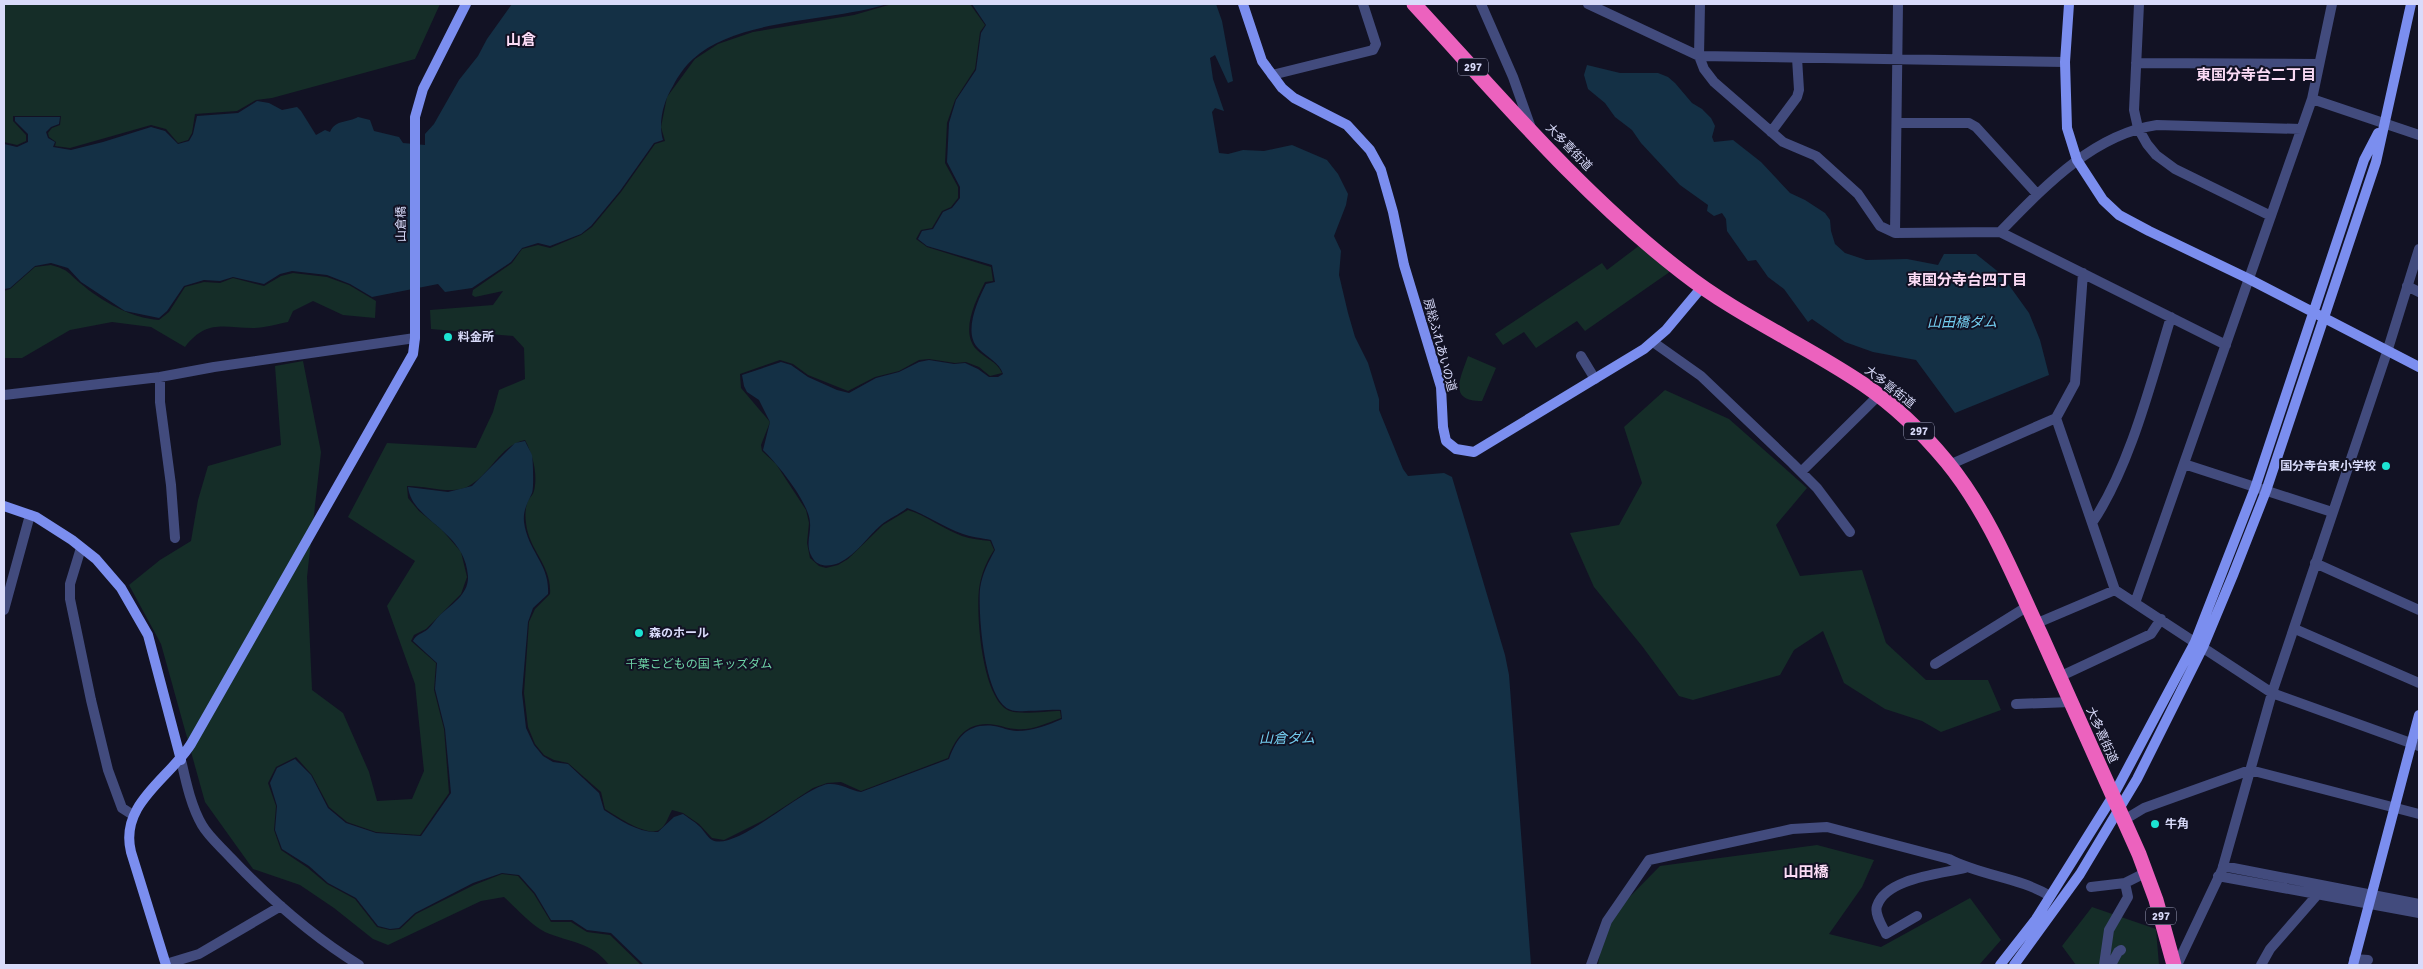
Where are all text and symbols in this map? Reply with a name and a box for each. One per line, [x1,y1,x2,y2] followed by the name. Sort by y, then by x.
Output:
[506,31,536,49] district label: 山倉
[1458,58,1488,76] road number: 297
[2196,66,2316,84] district label: 東国分寺台二丁目
[1542,121,1595,174] street label: 大多喜街道
[394,206,409,242] street label: 山倉橋
[1907,271,2027,289] district label: 東国分寺台四丁目
[1420,297,1459,393] street label: 房総ふれあいの道
[1927,314,1997,331] water label: 山田橋ダム
[458,330,494,345] place label: 料金所
[442,331,454,343] marker: 料金所
[1861,363,1918,412] street label: 大多喜街道
[1904,422,1934,440] road number: 297
[2280,459,2376,474] place label: 国分寺台東小学校
[2380,460,2392,472] marker: 国分寺台東小学校
[649,626,709,641] place label: 森のホール
[633,627,645,639] marker: 森のホール
[626,657,772,672] park label: 千葉こどもの国 キッズダム
[2082,705,2121,766] street label: 大多喜街道
[1259,730,1315,747] water label: 山倉ダム
[2165,817,2189,832] place label: 牛角
[2149,818,2161,830] marker: 牛角
[1783,863,1829,881] district label: 山田橋
[2146,908,2176,924] road number: 297

